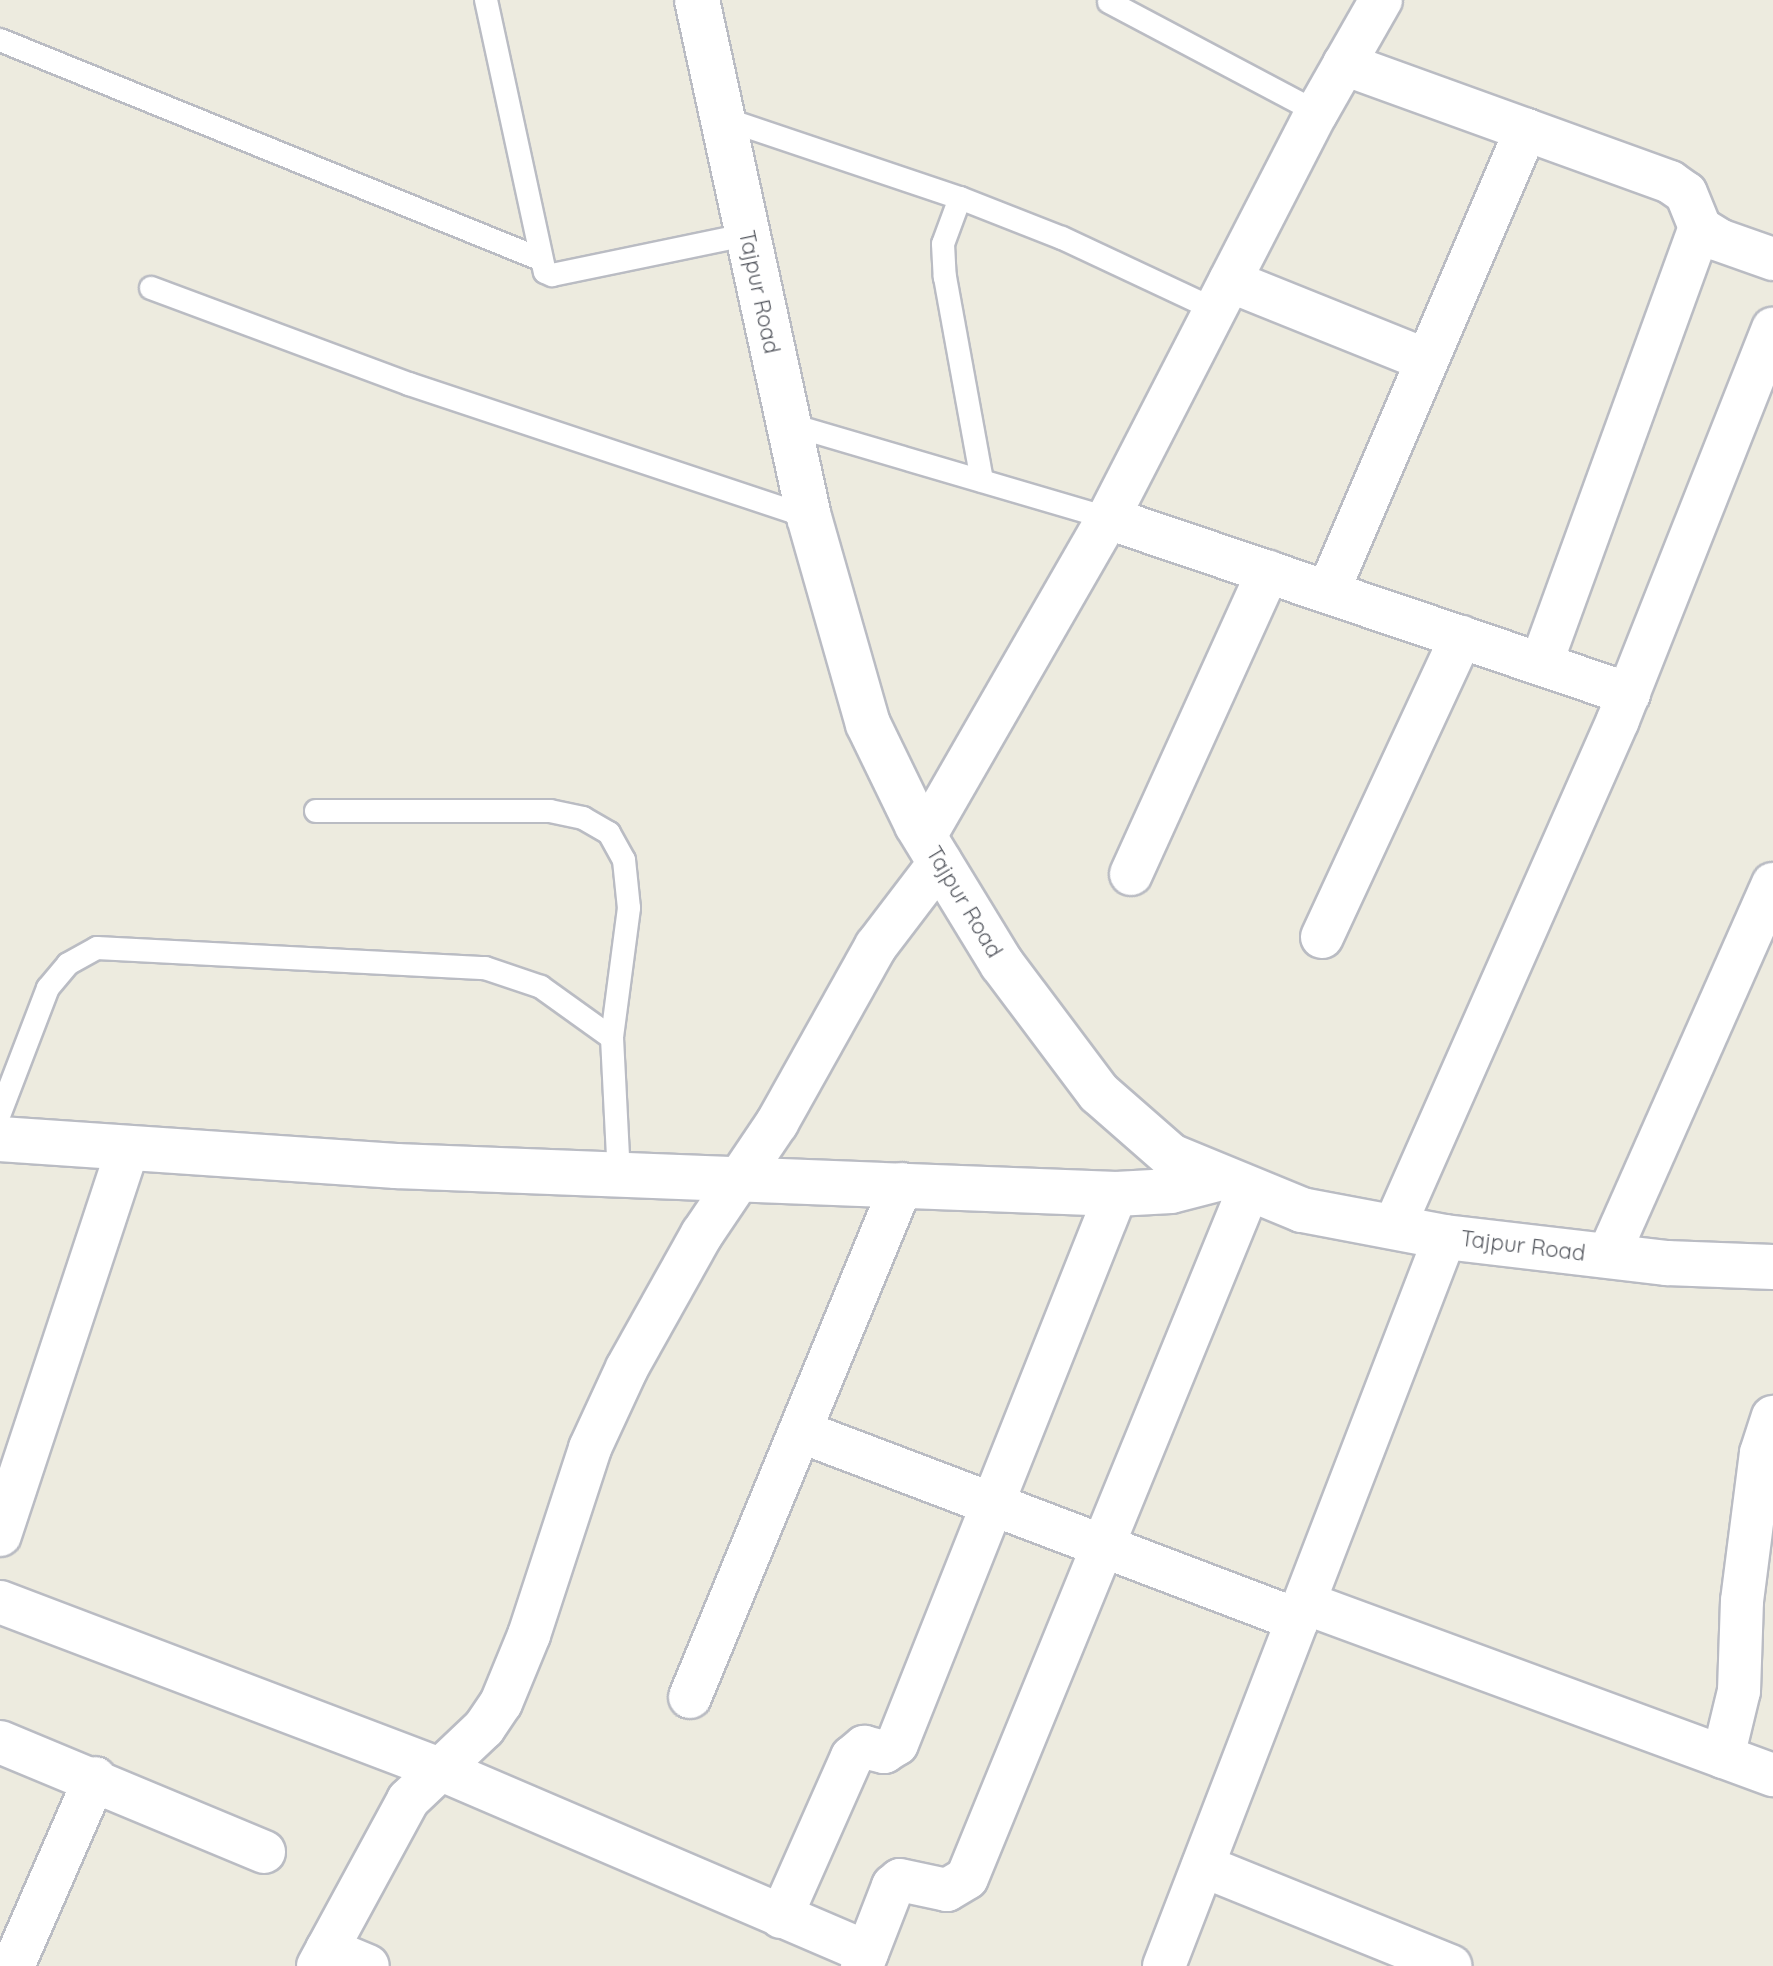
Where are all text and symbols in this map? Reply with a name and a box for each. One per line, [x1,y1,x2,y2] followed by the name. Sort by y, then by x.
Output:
[733,228,785,356] street label: Tajpur Road
[920,842,1008,962] street label: Tajpur Road
[1459,1225,1587,1267] street label: Tajpur Road

